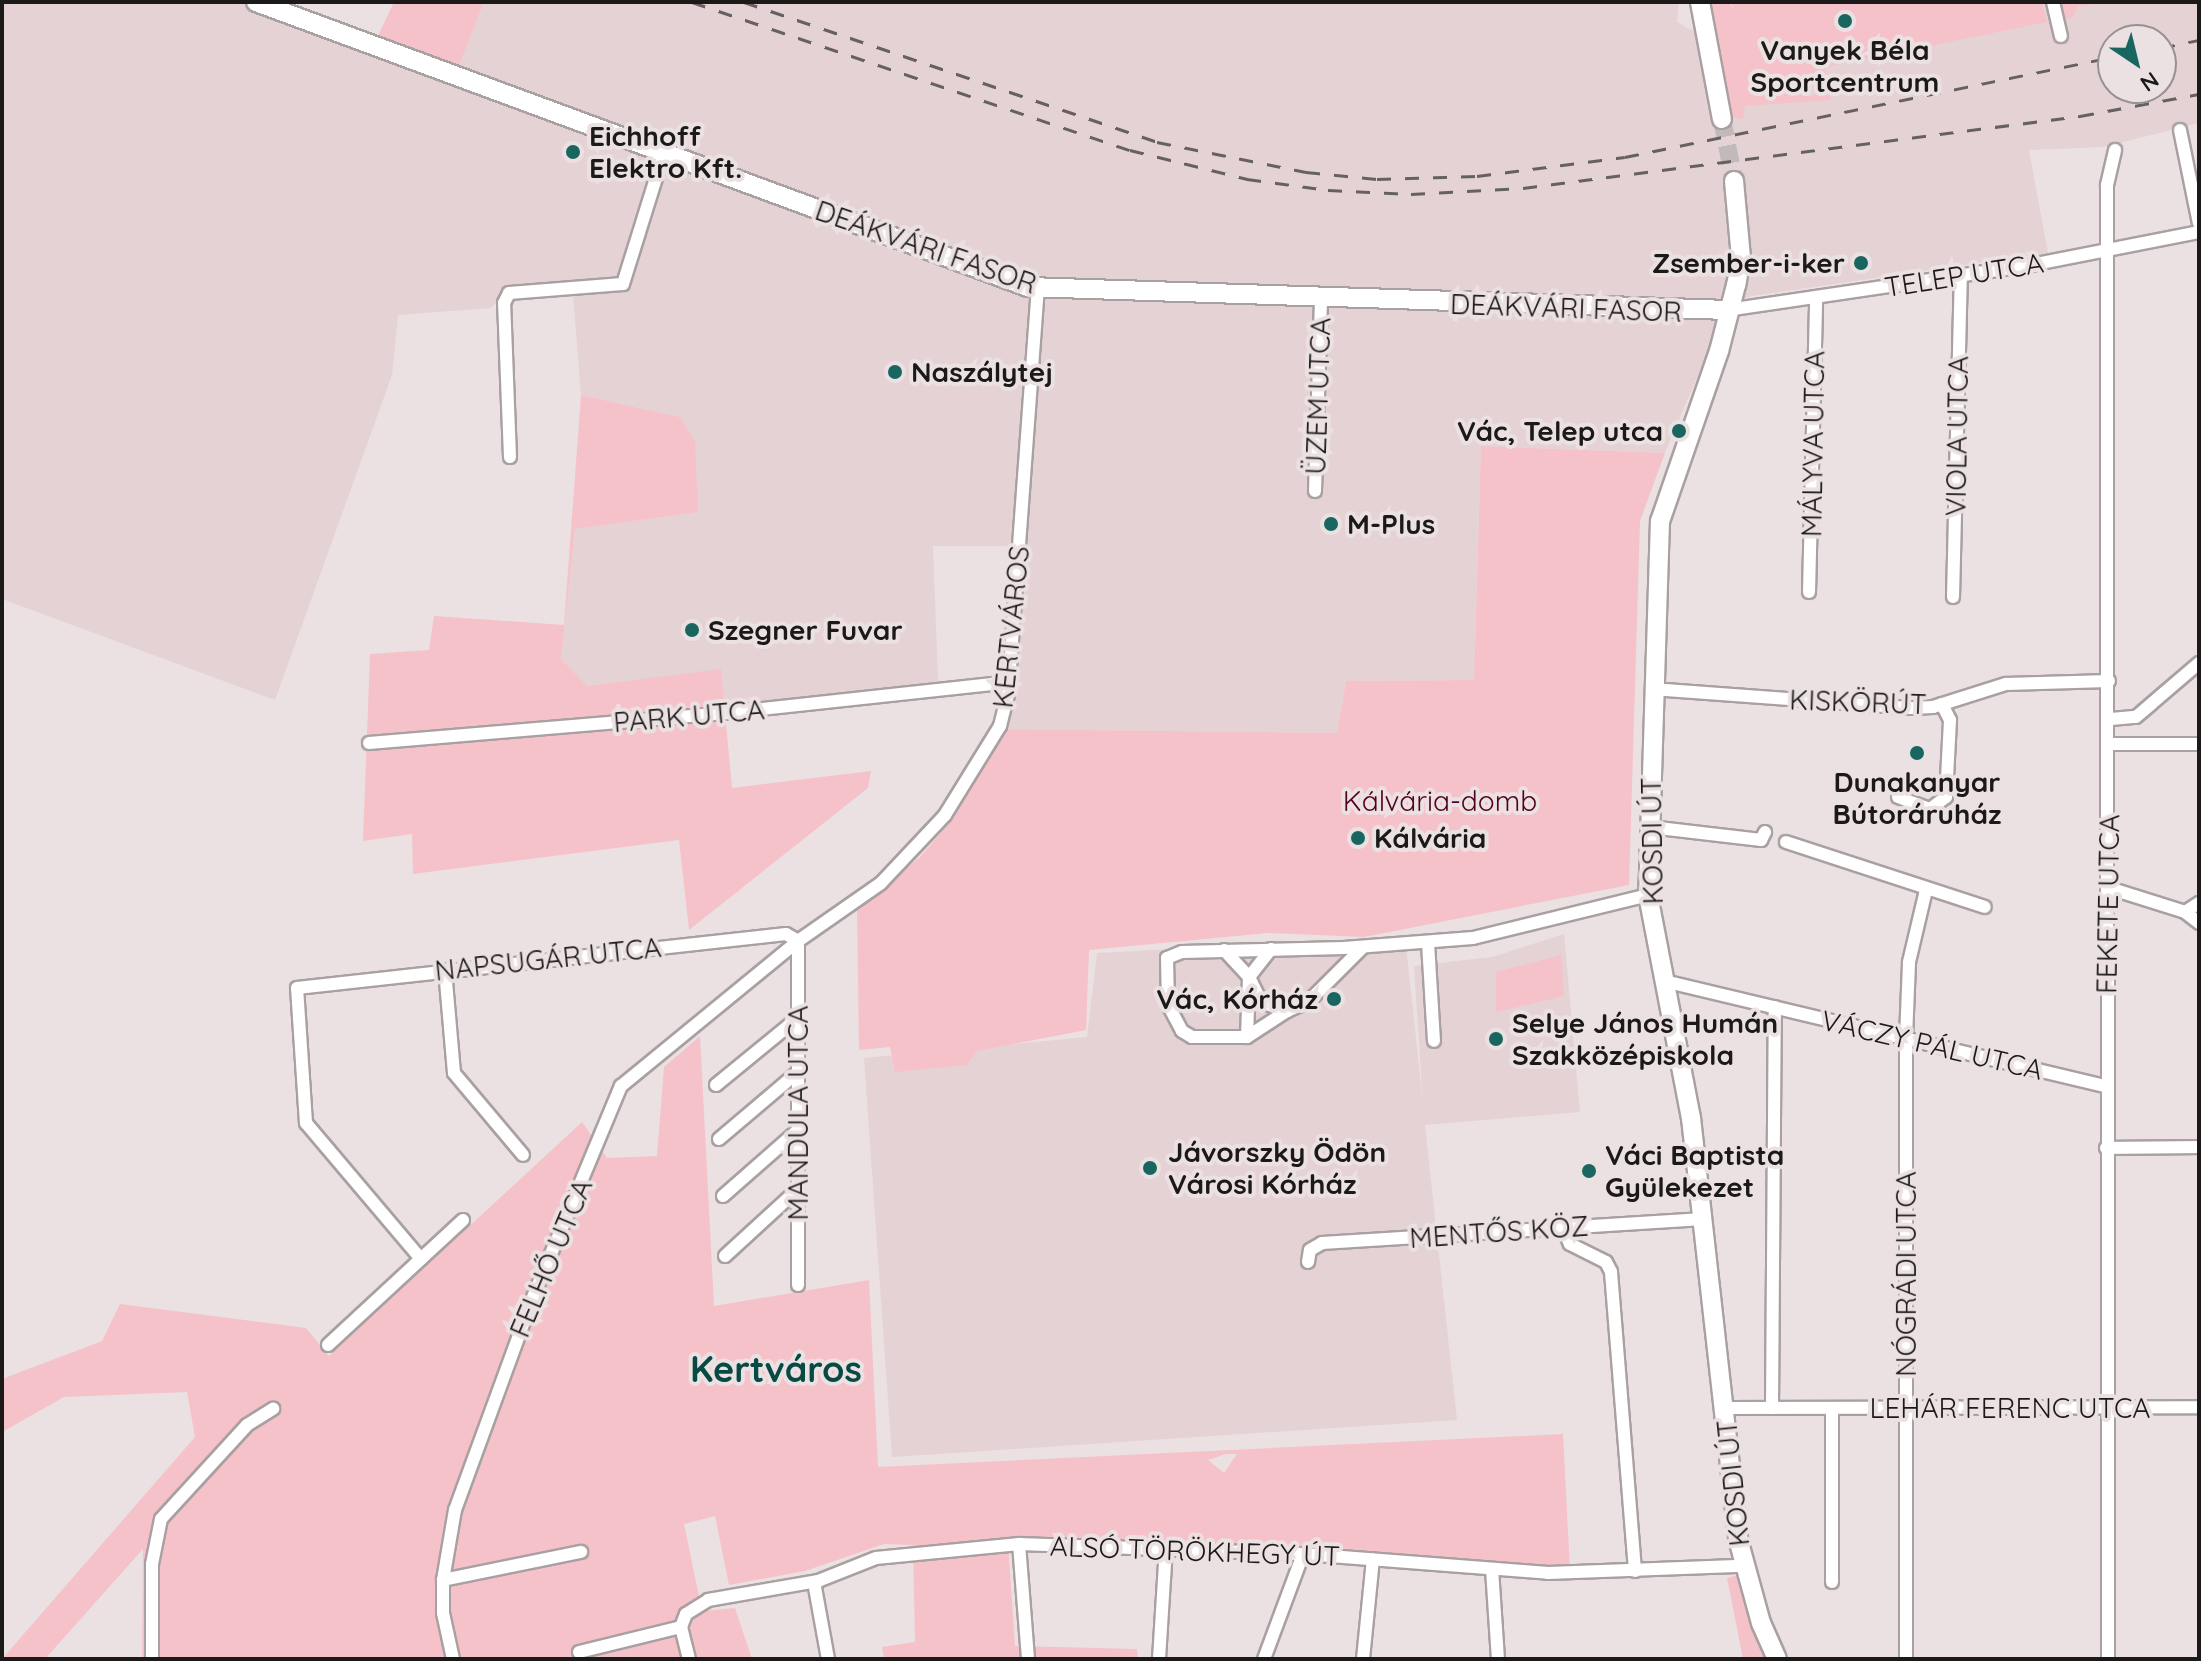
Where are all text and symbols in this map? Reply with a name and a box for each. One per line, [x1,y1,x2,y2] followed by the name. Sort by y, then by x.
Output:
[1836,12,1854,30] marker: Vanyek Béla Sportcentrum
[2097,24,2177,104] north arrow
[1751,33,1939,99] place label: Vanyek Béla Sportcentrum
[2135,66,2164,98] text: N
[589,119,742,185] place label: Eichhoff Elektro Kft.
[564,143,582,161] marker: Eichhoff Elektro Kft.
[811,193,1041,301] street label: DEÁKVÁRI FASOR
[1652,246,1845,280] place label: Zsember-i-ker
[1882,246,2046,304] street label: TELEP UTCA
[1852,254,1870,272] marker: Zsember-i-ker
[1449,287,1683,329] street label: DEÁKVÁRI FASOR
[1298,317,1338,475] street label: ÜZEM UTCA
[1795,351,1831,537] street label: MÁLYVA UTCA
[911,355,1053,389] place label: Naszálytej
[1939,355,1975,517] street label: VIOLA UTCA
[886,363,904,381] marker: Naszálytej
[1457,414,1663,448] place label: Vác, Telep utca
[1670,422,1688,440] marker: Vác, Telep utca
[1347,507,1435,541] place label: M-Plus
[1322,515,1340,533] marker: M-Plus
[986,544,1036,710] street label: KERTVÁROS
[708,613,903,647] place label: Szegner Fuvar
[683,621,701,639] marker: Szegner Fuvar
[1789,683,1927,721] street label: KISKÖRÚT
[612,693,766,739] street label: PARK UTCA
[1908,744,1926,762] marker: Dunakanyar Bútoráruház
[1832,765,2002,831] place label: Dunakanyar Bútoráruház
[1634,777,1670,905] street label: KOSDI ÚT
[1343,784,1537,818] park label: Kálvária-domb
[2090,814,2126,994] street label: FEKETE UTCA
[1374,821,1486,855] place label: Kálvária
[1349,829,1367,847] marker: Kálvária
[433,930,663,988] street label: NAPSUGÁR UTCA
[1156,982,1318,1016] place label: Vác, Kórház
[1325,990,1343,1008] marker: Vác, Kórház
[1818,1003,2046,1087] street label: VÁCZY PÁL UTCA
[781,1005,815,1221] street label: MANDULA UTCA
[1512,1006,1778,1072] place label: Selye János Humán Szakközépiskola
[1487,1030,1505,1048] marker: Selye János Humán Szakközépiskola
[1168,1135,1386,1201] place label: Jávorszky Ödön Városi Kórház
[1605,1138,1784,1204] place label: Váci Baptista Gyülekezet
[1139,1157,1161,1179] marker: Jávorszky Ödön Városi Kórház
[1580,1162,1598,1180] marker: Váci Baptista Gyülekezet
[1889,1171,1923,1377] street label: NÓGRÁDI UTCA
[503,1174,599,1342] street label: FELHŐ UTCA
[1408,1209,1590,1255] street label: MENTŐS KÖZ
[690,1347,862,1391] district label: Kertváros
[1870,1391,2150,1425] street label: LEHÁR FERENC UTCA
[1710,1418,1756,1548] street label: KOSDI ÚT
[1049,1529,1341,1573] street label: ALSÓ TÖRÖKHEGY ÚT

